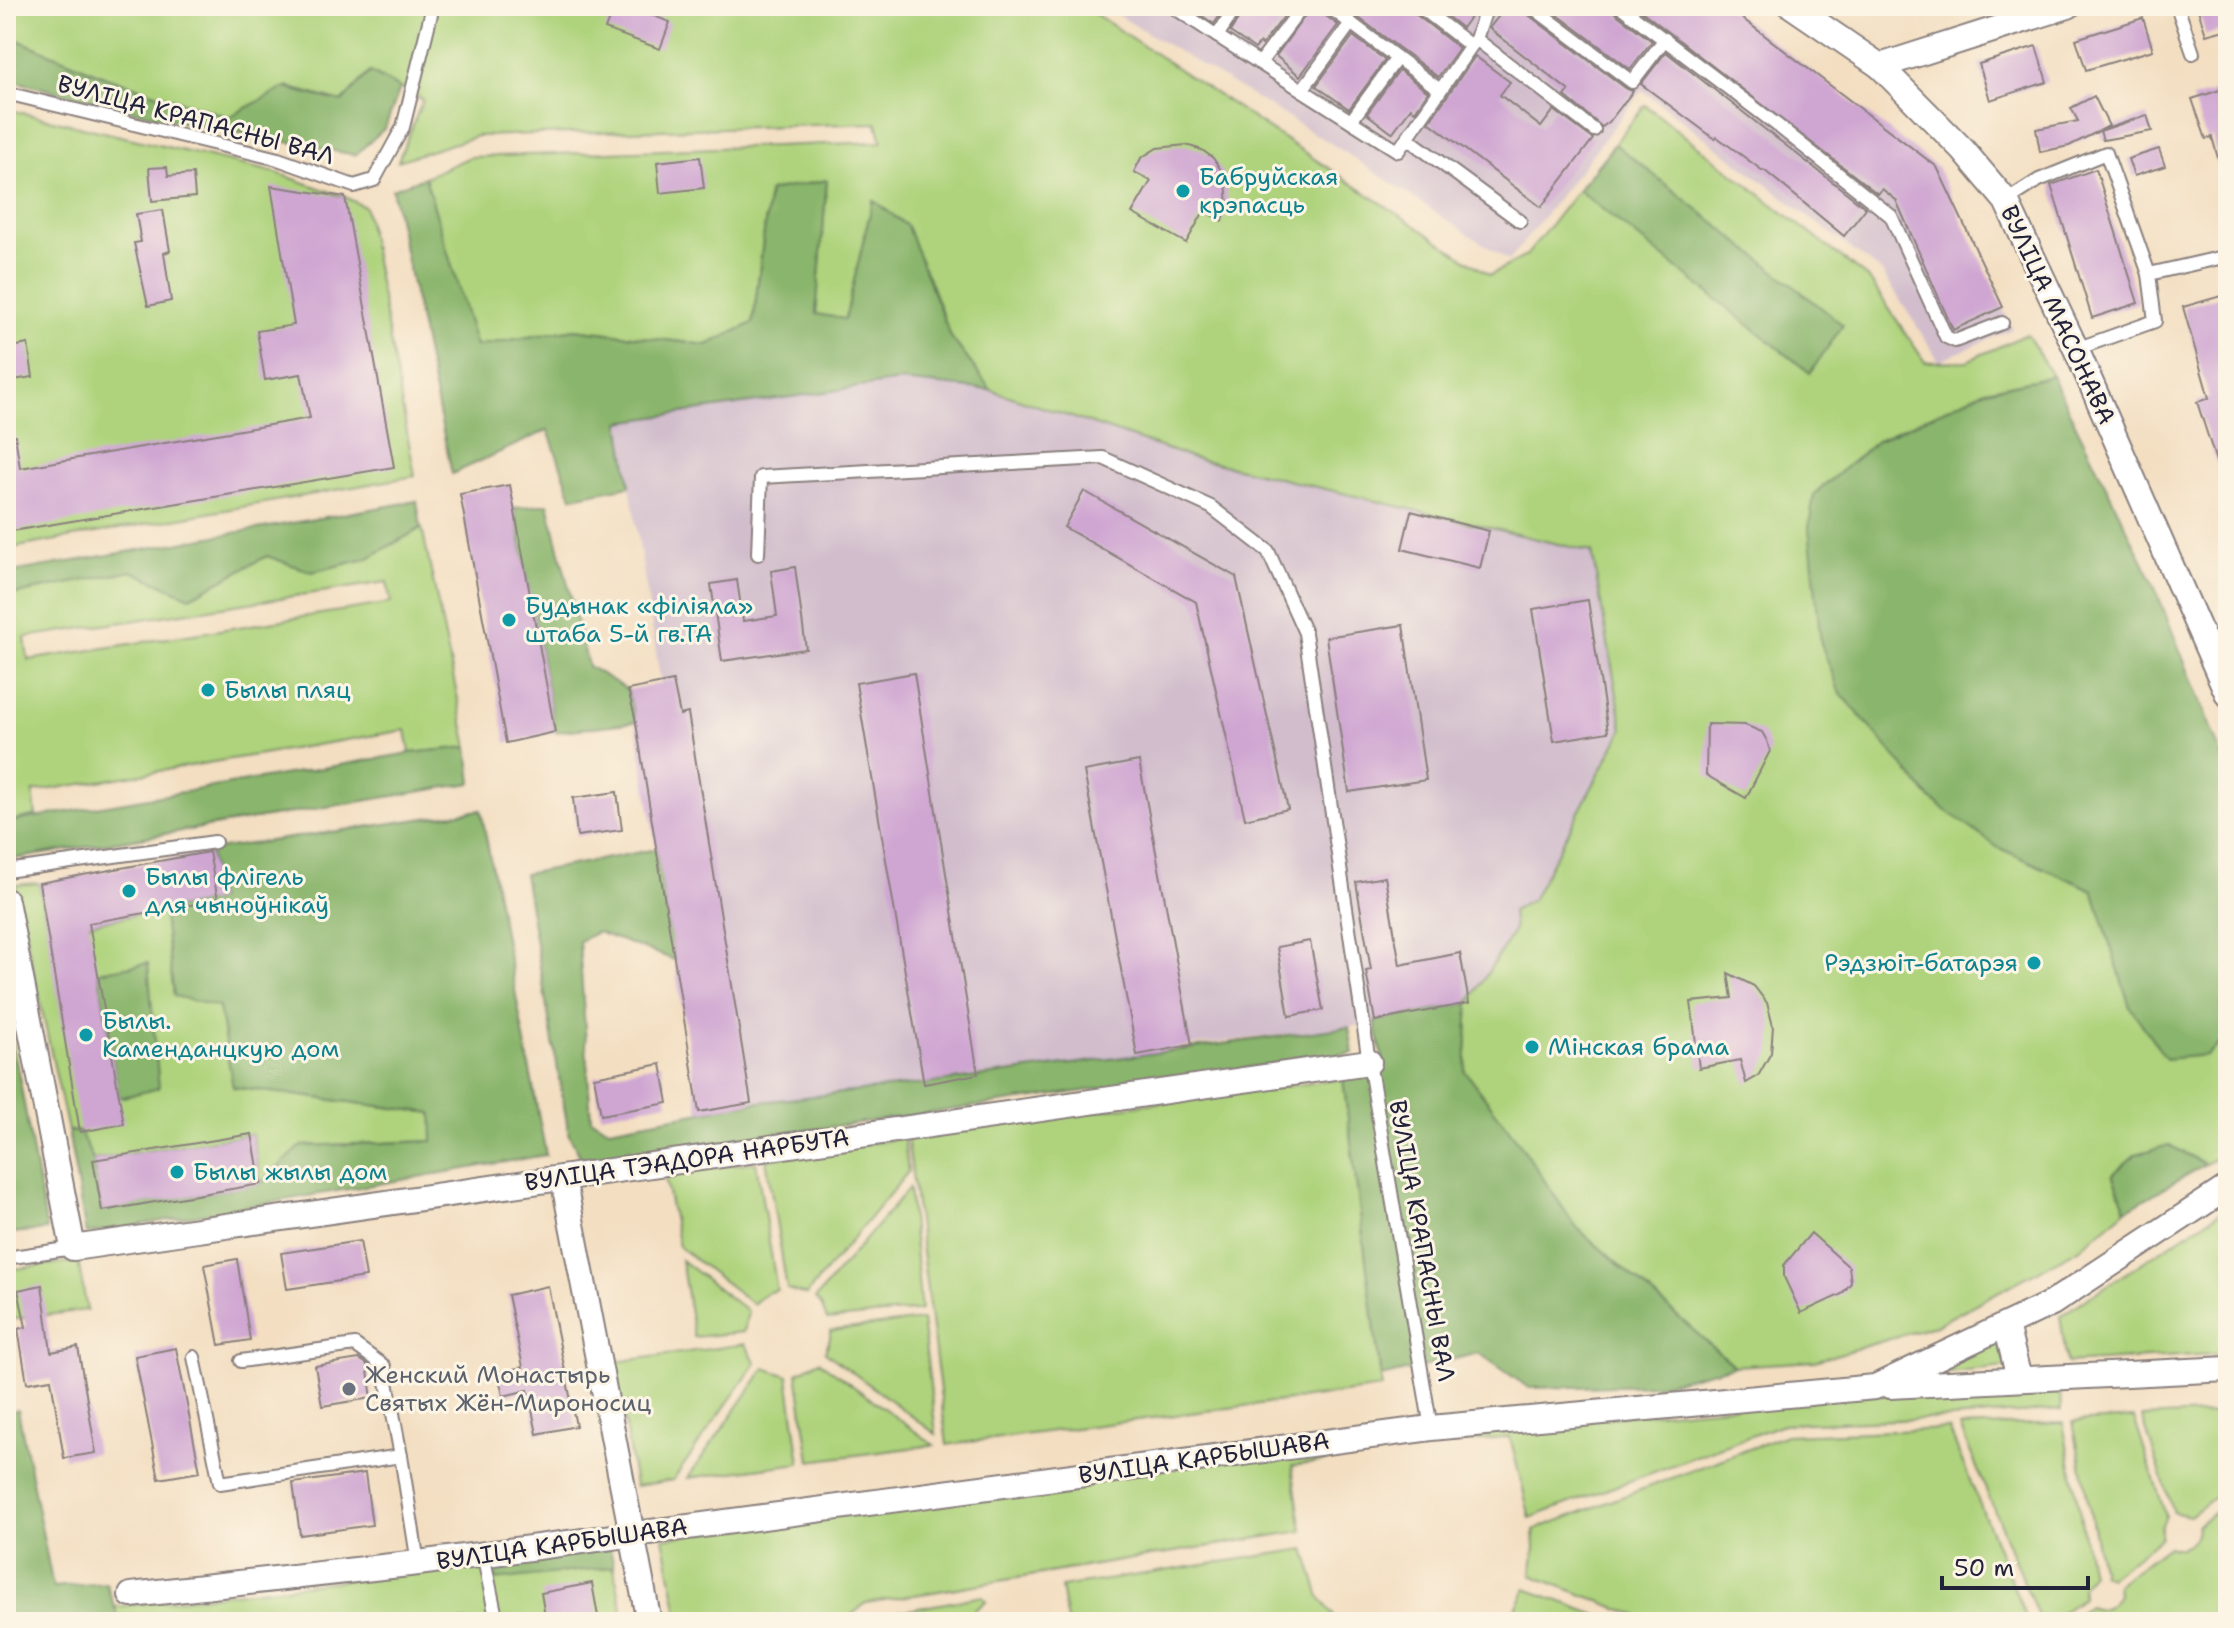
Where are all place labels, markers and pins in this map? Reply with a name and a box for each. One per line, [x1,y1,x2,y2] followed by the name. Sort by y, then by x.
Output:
[1199,161,1338,221] place label: Бабруйская крэпасць
[1174,182,1192,200] marker: Бабруйская крэпасць
[525,590,753,650] place label: Будынак «філіяла» штаба 5-й гв.ТА
[500,611,518,629] marker: Будынак «філіяла» штаба 5-й гв.ТА
[224,674,351,706] place label: Былы пляц
[199,681,217,699] marker: Былы пляц
[145,861,329,921] place label: Былы флігель для чыноўнікаў
[120,882,138,900] marker: Былы флігель для чыноўнікаў
[1824,947,2018,979] place label: Рэдзюіт-батарэя
[2025,954,2043,972] marker: Рэдзюіт-батарэя
[102,1005,339,1065] place label: Былы. Каменданцкую дом
[77,1026,95,1044] marker: Былы. Каменданцкую дом
[1548,1031,1729,1063] place label: Мінская брама
[1523,1038,1541,1056] marker: Мінская брама
[193,1156,387,1188] place label: Былы жылы дом
[168,1163,186,1181] marker: Былы жылы дом
[365,1359,651,1419] place label: Женский Монастырь Святых Жён-Мироносиц
[340,1380,358,1398] marker: Женский Монастырь Святых Жён-Мироносиц

